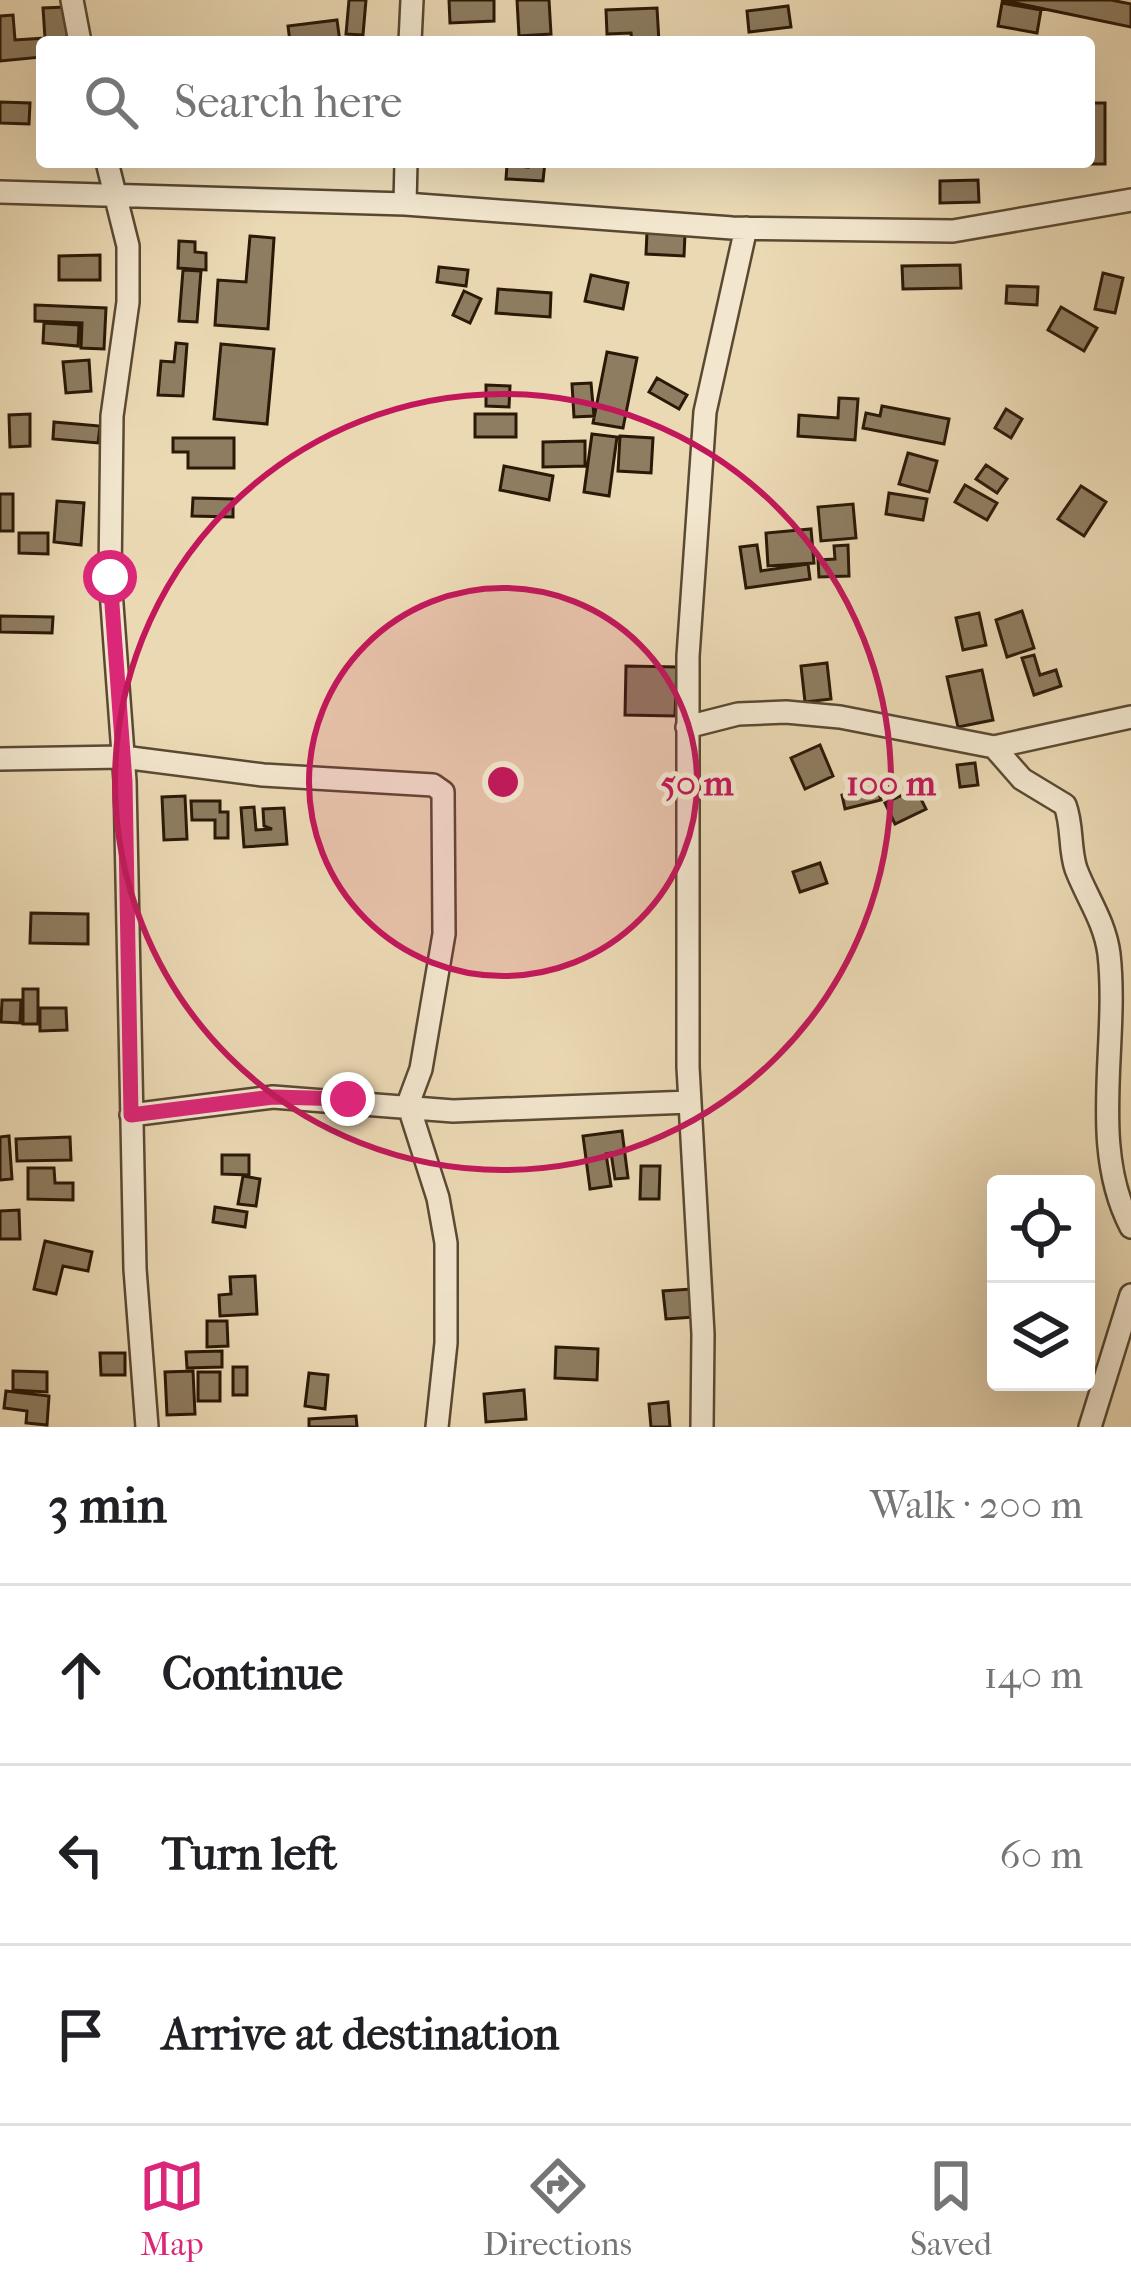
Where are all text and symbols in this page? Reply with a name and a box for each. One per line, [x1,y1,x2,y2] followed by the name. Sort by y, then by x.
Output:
[36,36,1095,168] search box
[78,69,144,135] icon: search
[174,76,402,129] text: Search here
[83,550,137,604] route start
[482,761,524,803] centre of rings
[661,762,735,804] text: 50 m
[846,762,937,804] text: 100 m
[321,1072,375,1126] route end
[987,1175,1095,1391] map controls
[987,1175,1095,1283] button: locate
[987,1283,1095,1391] button: layers
[48,1475,167,1535] text: 3 min
[870,1482,1083,1528] text: Walk · 200 m
[48,1642,114,1708] icon: ahead
[162,1648,343,1701] text: Continue
[984,1652,1083,1698] text: 140 m
[48,1822,114,1888] icon: left
[162,1828,337,1881] text: Turn left
[1000,1832,1083,1878] text: 60 m
[48,2002,114,2068] icon: arrive
[162,2008,559,2061] text: Arrive at destination
[139,2153,205,2264] tab: Map
[483,2153,632,2264] tab: Directions
[910,2153,992,2264] tab: Saved

